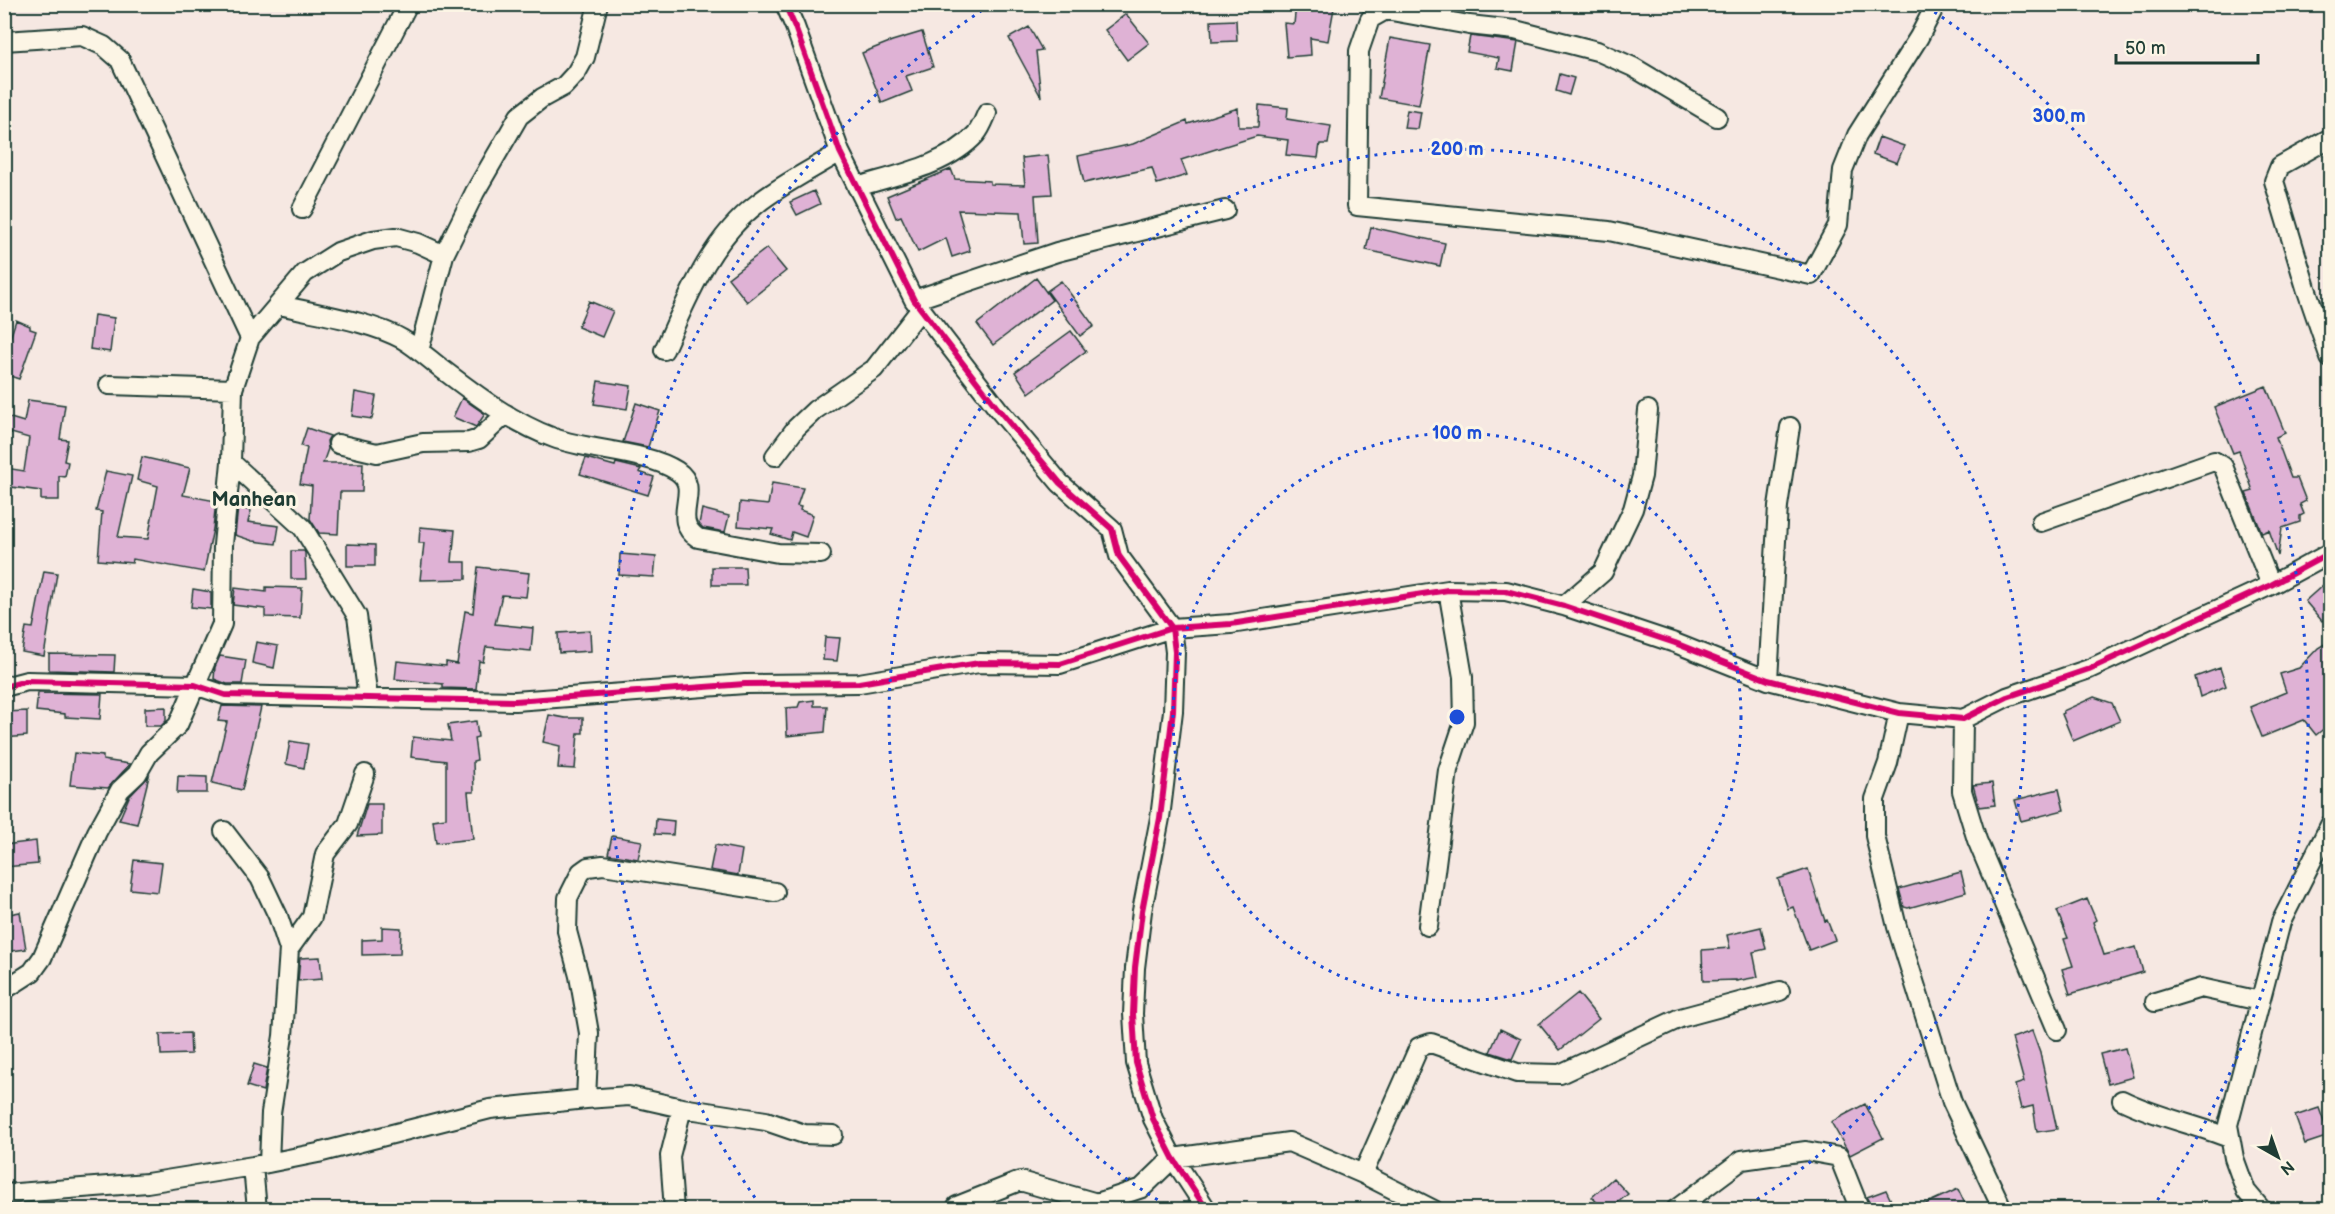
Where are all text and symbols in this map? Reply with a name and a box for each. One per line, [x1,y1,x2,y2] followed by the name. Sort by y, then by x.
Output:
[2116,27,2258,65] scale bar
[2125,38,2166,59] text: 50 m
[2032,106,2086,127] text: 300 m
[1430,139,1484,160] text: 200 m
[1432,423,1482,444] text: 100 m
[212,488,296,512] district label: Manhean
[1447,707,1467,727] centre of rings
[2248,1127,2308,1187] north arrow
[2276,1156,2297,1178] text: N

